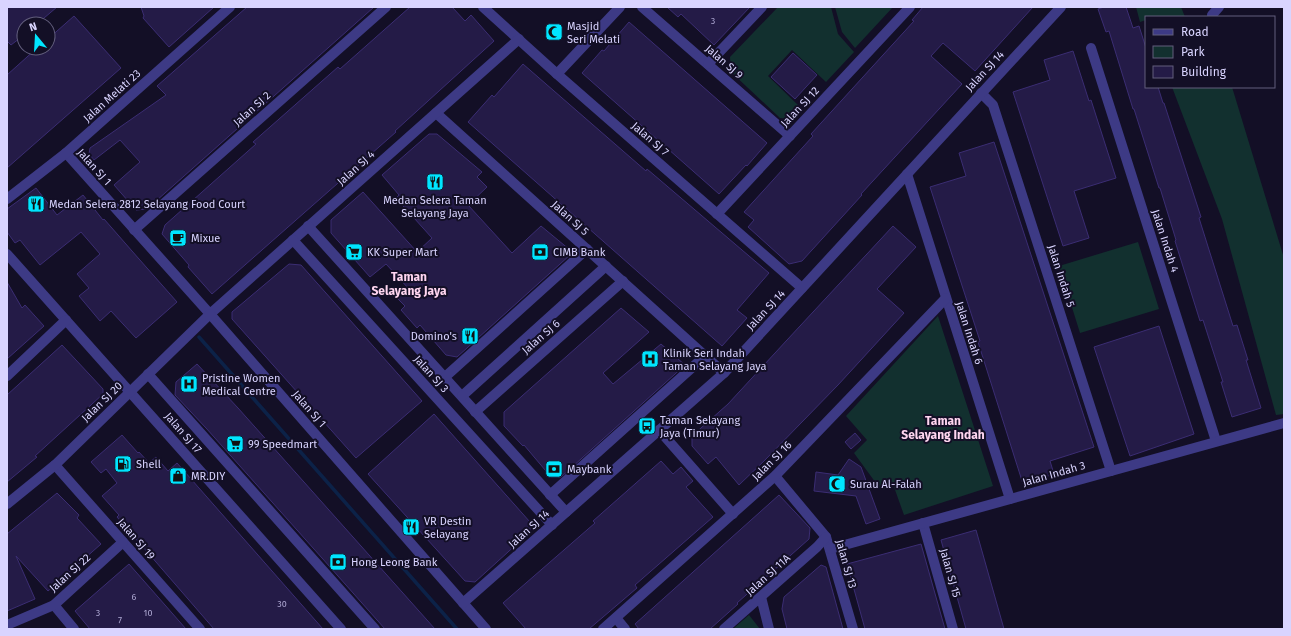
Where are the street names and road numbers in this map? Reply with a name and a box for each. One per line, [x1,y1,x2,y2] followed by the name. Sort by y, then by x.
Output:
[702,42,746,82] street label: Jalan SJ 9
[963,48,1007,94] street label: Jalan SJ 14
[81,67,143,125] street label: Jalan Melati 23
[778,84,822,130] street label: Jalan SJ 12
[231,89,273,129] street label: Jalan SJ 2
[629,119,671,159] street label: Jalan SJ 7
[74,146,114,188] street label: Jalan SJ 1
[335,148,377,188] street label: Jalan SJ 4
[549,198,592,238] street label: Jalan SJ 5
[1149,208,1181,274] street label: Jalan Indah 4
[1045,243,1077,309] street label: Jalan Indah 5
[744,287,788,333] street label: Jalan SJ 14
[953,300,985,366] street label: Jalan Indah 6
[519,317,563,357] street label: Jalan SJ 6
[411,353,451,395] street label: Jalan SJ 3
[79,379,125,425] street label: Jalan SJ 20
[289,388,329,430] street label: Jalan SJ 1
[162,410,204,456] street label: Jalan SJ 17
[750,438,795,483] street label: Jalan SJ 16
[1021,459,1087,489] street label: Jalan Indah 3
[506,507,552,551] street label: Jalan SJ 14
[115,516,158,562] street label: Jalan SJ 19
[833,538,859,590] street label: Jalan SJ 13
[937,547,963,599] street label: Jalan SJ 15
[47,551,93,595] street label: Jalan SJ 22
[743,551,794,598] street label: Jalan SJ 11A

